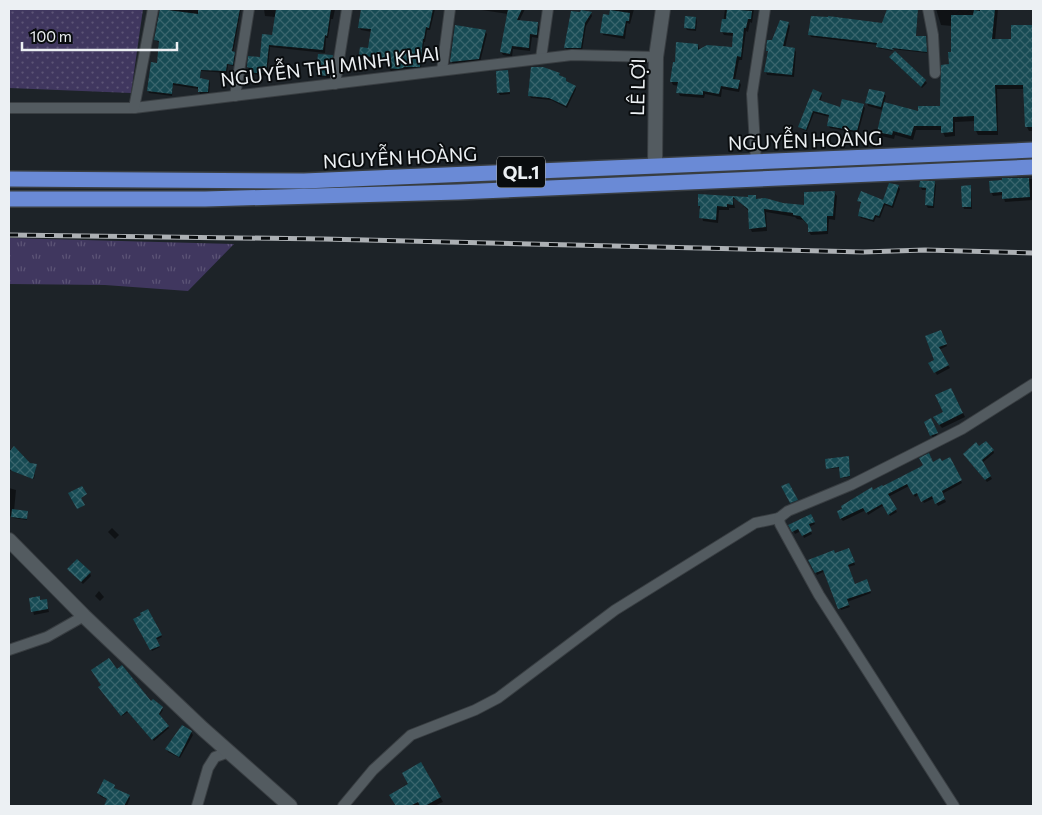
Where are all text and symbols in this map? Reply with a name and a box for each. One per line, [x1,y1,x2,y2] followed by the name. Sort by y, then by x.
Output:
[22,20,178,52] scale bar
[30,27,72,45] text: 100 m
[219,38,441,91] street label: NGUYỄN THỊ MINH KHAI
[625,58,649,116] street label: LÊ LỢI
[727,123,883,154] street label: NGUYỄN HOÀNG
[322,138,478,173] street label: NGUYỄN HOÀNG
[497,156,545,188] road number: QL.1

